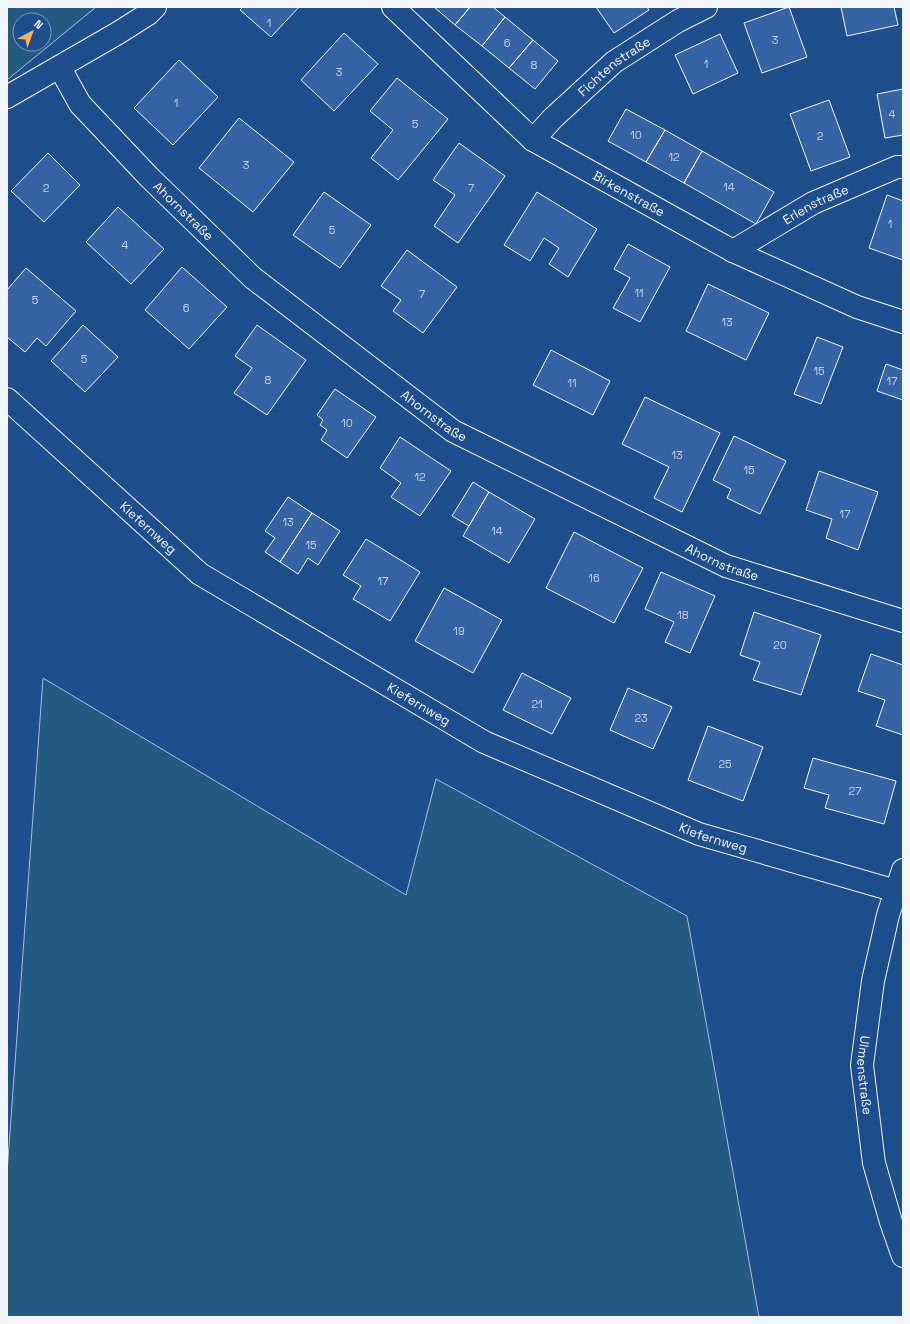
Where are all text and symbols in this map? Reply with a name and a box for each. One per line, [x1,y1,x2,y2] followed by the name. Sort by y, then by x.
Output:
[12,12,52,52] north arrow
[267,16,271,30] house number: 1
[31,17,46,32] text: N
[574,32,653,100] street label: Fichtenstraße
[772,33,779,47] house number: 3
[504,36,511,50] house number: 6
[704,57,708,71] house number: 1
[531,58,538,72] house number: 8
[336,65,343,79] house number: 3
[174,96,178,110] house number: 1
[889,107,896,121] house number: 4
[412,117,419,131] house number: 5
[630,128,642,142] house number: 10
[817,129,824,143] house number: 2
[668,150,680,164] house number: 12
[243,158,250,172] house number: 3
[590,167,668,220] street label: Birkenstraße
[150,177,218,244] street label: Ahornstraße
[723,180,735,194] house number: 14
[779,180,851,228] street label: Erlenstraße
[43,181,50,195] house number: 2
[468,181,474,195] house number: 7
[888,217,892,231] house number: 1
[329,223,336,237] house number: 5
[122,238,129,252] house number: 4
[634,286,644,300] house number: 11
[419,287,425,301] house number: 7
[32,293,39,307] house number: 5
[183,301,190,315] house number: 6
[721,315,733,329] house number: 13
[81,352,88,366] house number: 5
[813,364,825,378] house number: 15
[265,373,272,387] house number: 8
[887,374,897,388] house number: 17
[567,376,577,390] house number: 11
[398,386,470,445] street label: Ahornstraße
[341,416,353,430] house number: 10
[671,448,683,462] house number: 13
[743,463,755,477] house number: 15
[414,470,426,484] house number: 12
[117,497,180,557] street label: Kiefernweg
[840,507,850,521] house number: 17
[282,515,294,529] house number: 13
[491,524,503,538] house number: 14
[305,538,317,552] house number: 15
[683,539,761,584] street label: Ahornstraße
[588,571,600,585] house number: 16
[378,574,388,588] house number: 17
[677,608,689,622] house number: 18
[453,624,465,638] house number: 19
[773,638,787,652] house number: 20
[384,678,454,729] street label: Kiefernweg
[531,697,543,711] house number: 21
[634,711,648,725] house number: 23
[718,757,732,771] house number: 25
[849,784,861,798] house number: 27
[677,818,749,856] street label: Kiefernweg
[853,1035,877,1116] street label: Ulmenstraße

